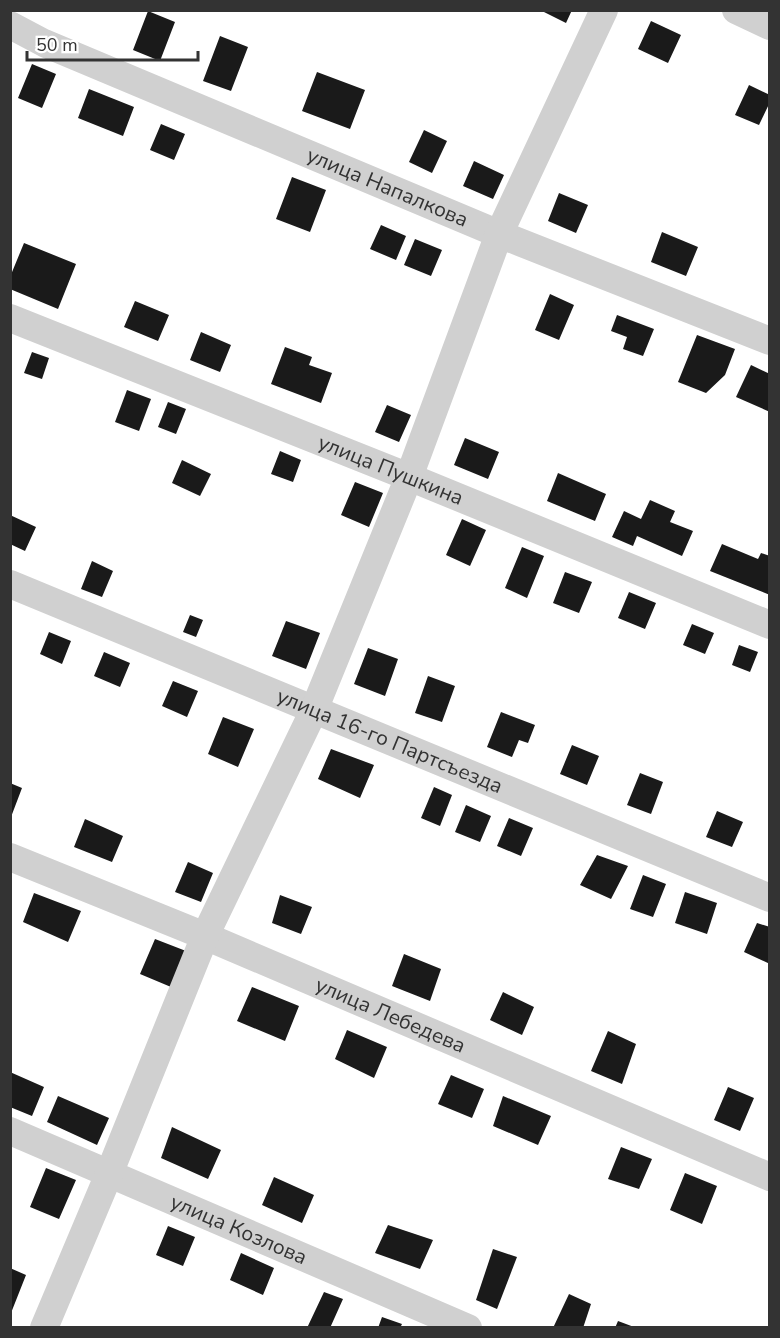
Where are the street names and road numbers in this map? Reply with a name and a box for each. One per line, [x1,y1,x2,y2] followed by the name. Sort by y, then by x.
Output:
[302,141,473,234] street label: улица Напалкова
[314,428,468,512] street label: улица Пушкина
[273,682,507,800] street label: улица 16-го Партсъезда
[311,971,470,1060] street label: улица Лебедева
[166,1188,312,1271] street label: улица Козлова

